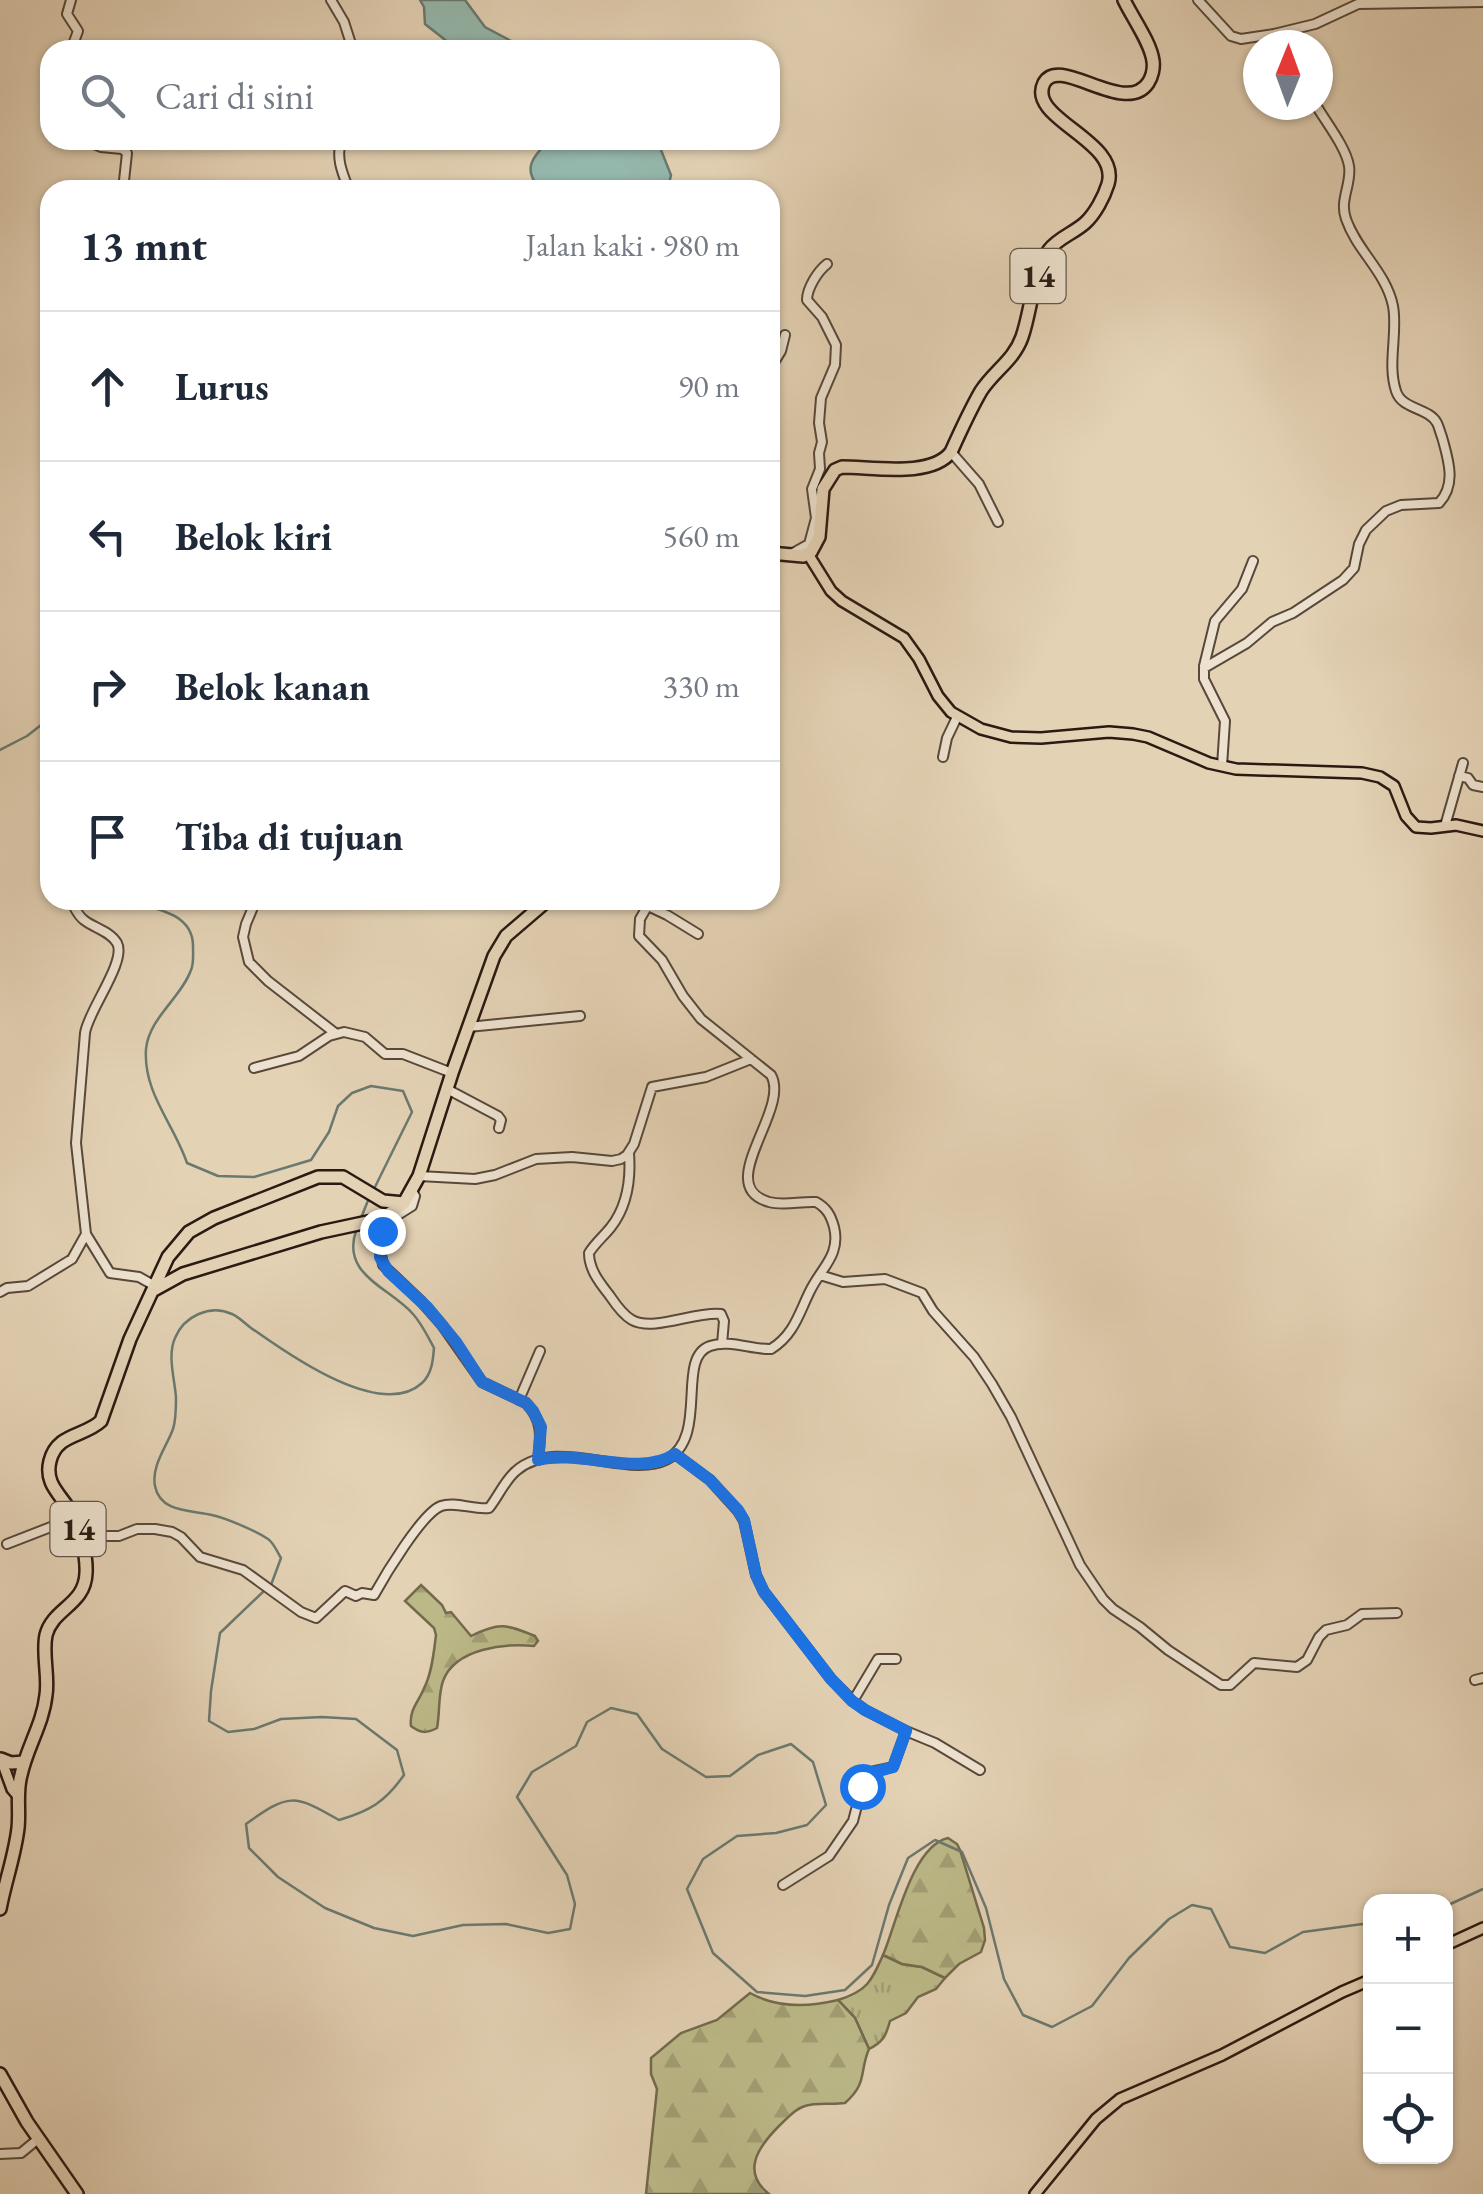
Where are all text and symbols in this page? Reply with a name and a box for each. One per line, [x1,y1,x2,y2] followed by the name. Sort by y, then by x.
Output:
[1243,30,1333,120] north arrow
[40,40,780,150] search box
[75,68,130,123] icon: search
[155,71,314,120] text: Cari di sini
[80,218,207,273] text: 13 mnt
[525,224,740,266] text: Jalan kaki · 980 m
[1010,249,1066,303] road number: 14
[80,359,135,414] icon: ahead
[175,362,269,411] text: Lurus
[678,365,740,407] text: 90 m
[80,509,135,564] icon: left
[175,512,332,561] text: Belok kiri
[663,515,740,557] text: 560 m
[80,659,135,714] icon: right
[175,662,370,711] text: Belok kanan
[663,665,740,707] text: 330 m
[80,809,135,864] icon: arrive
[175,812,404,861] text: Tiba di tujuan
[360,1209,406,1255] route end
[50,1502,106,1556] road number: 14
[840,1764,886,1810] route start
[1363,1894,1453,2164] map controls
[1363,1894,1453,1984] button: +
[1363,1984,1453,2074] button: −
[1363,2074,1453,2164] button: locate

